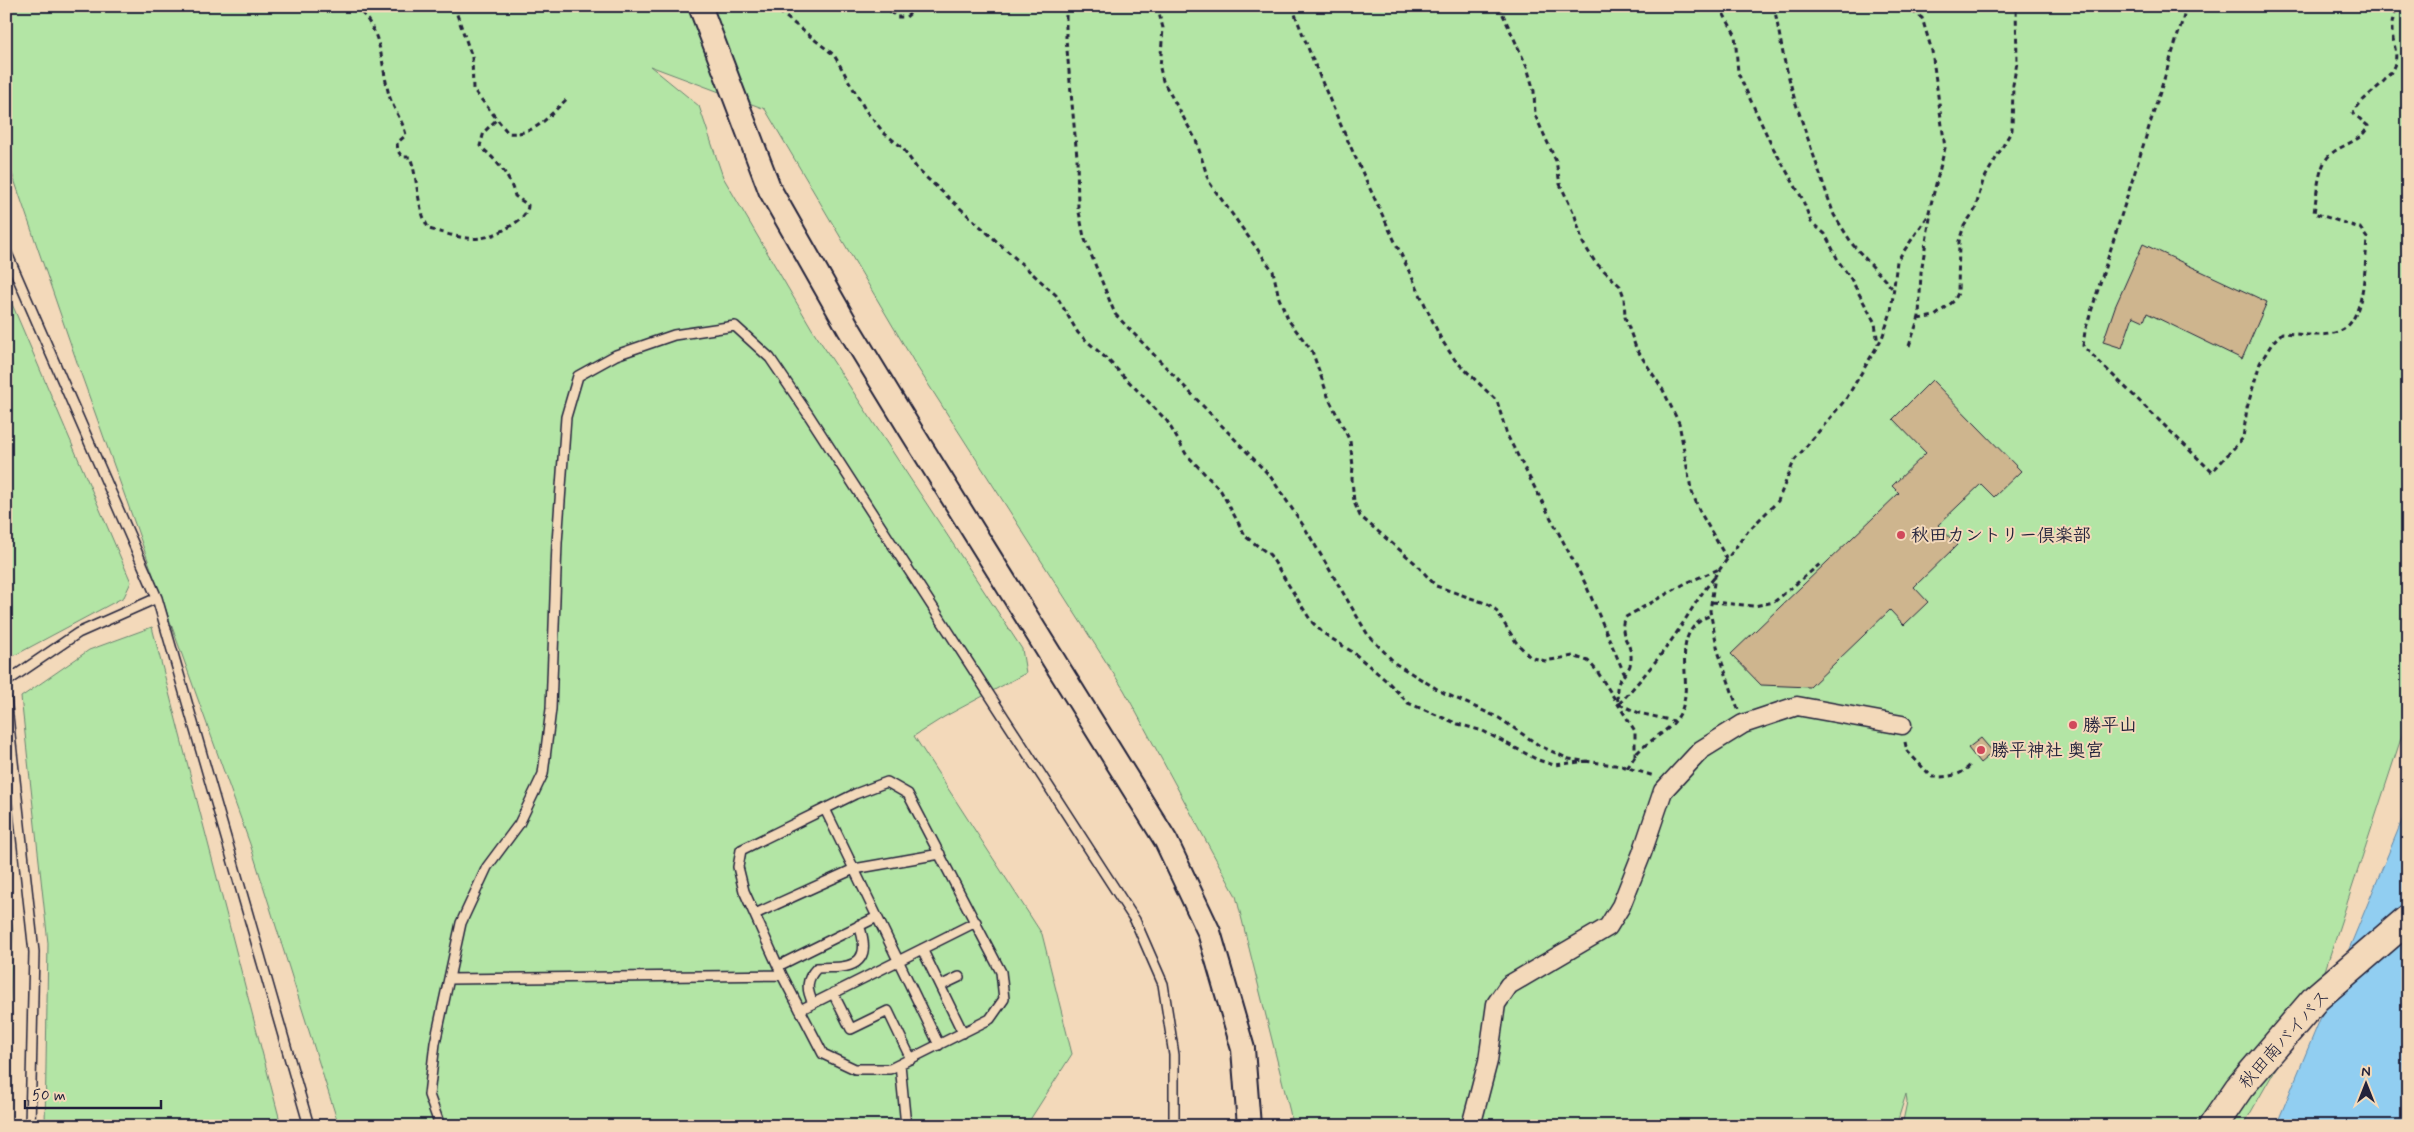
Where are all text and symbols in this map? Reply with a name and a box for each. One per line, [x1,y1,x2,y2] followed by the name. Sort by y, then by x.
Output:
[1911,524,2091,548] place label: 秋田カントリー倶楽部
[1895,529,1907,541] marker: 秋田カントリー倶楽部
[2083,714,2137,738] place label: 勝平山
[2067,719,2079,731] marker: 勝平山
[1991,739,2104,763] place label: 勝平神社 奥宮
[1975,744,1987,756] marker: 勝平神社 奥宮
[2234,985,2336,1094] street label: 秋田南バイパス
[2342,1060,2392,1110] north arrow
[2361,1063,2371,1081] text: N
[25,1077,161,1109] scale bar
[32,1086,66,1106] text: 50 m

